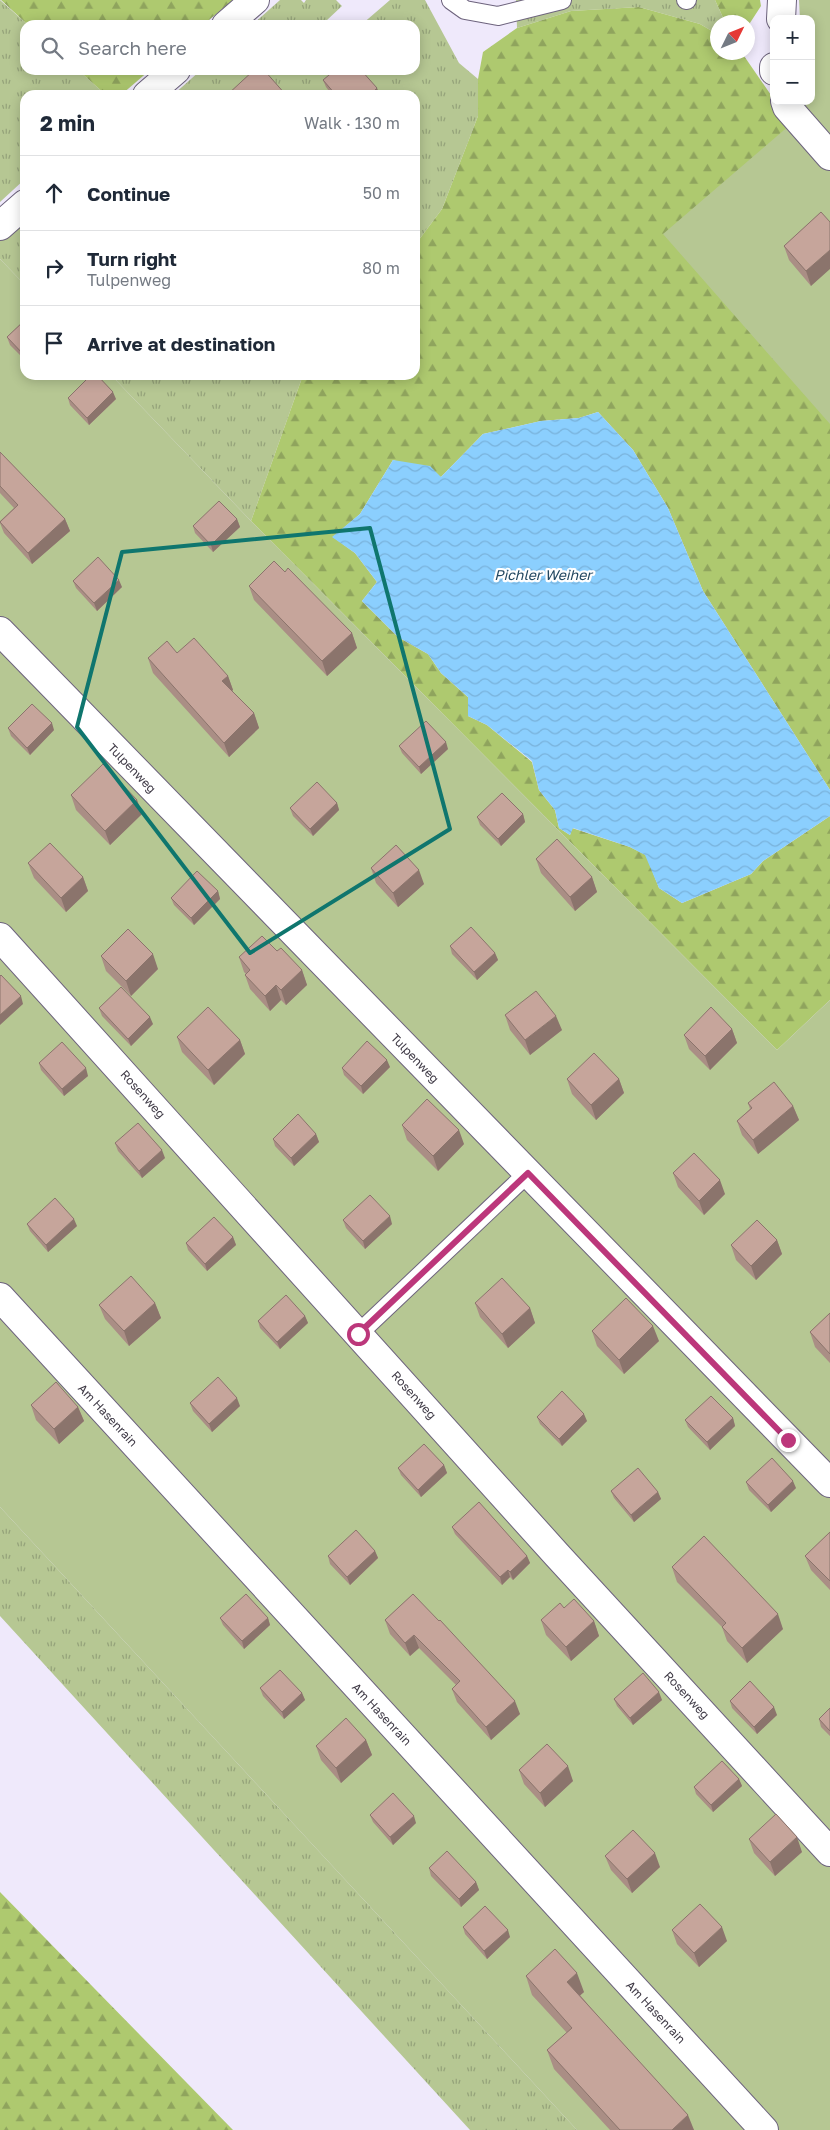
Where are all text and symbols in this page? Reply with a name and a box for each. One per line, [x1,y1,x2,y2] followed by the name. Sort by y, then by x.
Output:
[710,15,755,60] north arrow
[770,15,815,105] map controls
[770,15,815,60] button: +
[20,20,420,75] search box
[38,34,66,62] icon: search
[78,36,187,59] text: Search here
[770,60,815,105] button: −
[40,110,95,136] text: 2 min
[304,113,400,133] text: Walk · 130 m
[40,179,68,207] icon: ahead
[87,182,170,205] text: Continue
[363,183,400,203] text: 50 m
[87,247,177,270] text: Turn right
[40,254,68,282] icon: right
[362,258,400,278] text: 80 m
[87,270,171,290] text: Tulpenweg
[40,329,68,357] icon: arrive
[87,332,275,355] text: Arrive at destination
[494,566,594,583] water label: Pichler Weiher
[105,740,159,796] street label: Tulpenweg
[388,1030,442,1086] street label: Tulpenweg
[117,1067,169,1121] street label: Rosenweg
[347,1323,370,1346] route start
[388,1368,440,1422] street label: Rosenweg
[75,1381,141,1449] street label: Am Hasenrain
[777,1429,800,1452] route end
[661,1668,713,1722] street label: Rosenweg
[349,1680,415,1748] street label: Am Hasenrain
[623,1978,689,2046] street label: Am Hasenrain

